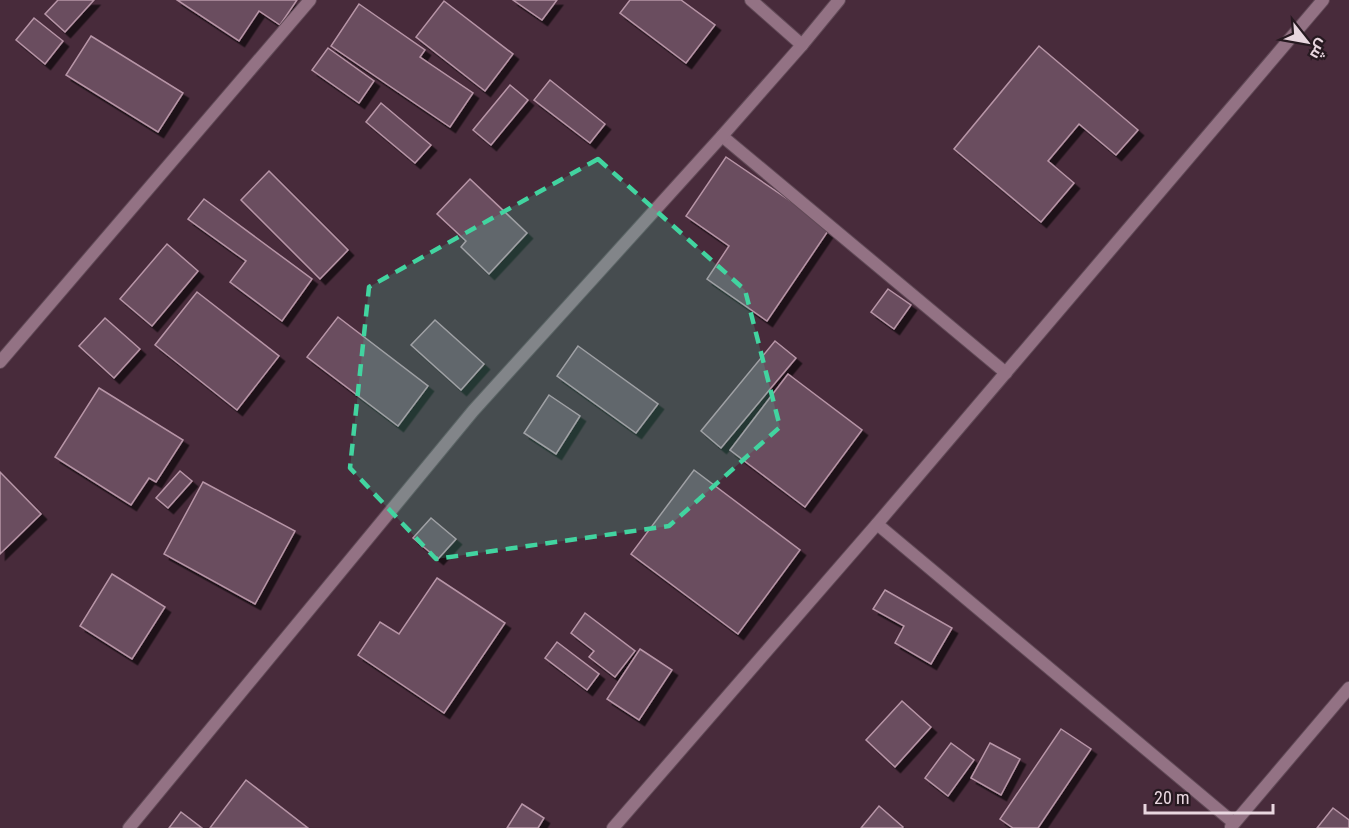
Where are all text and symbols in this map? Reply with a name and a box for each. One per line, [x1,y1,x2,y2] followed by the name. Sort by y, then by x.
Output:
[1277,12,1337,72] north arrow
[1306,36,1333,63] text: ش
[1145,777,1272,815] scale bar
[1154,787,1189,808] text: 20 m

